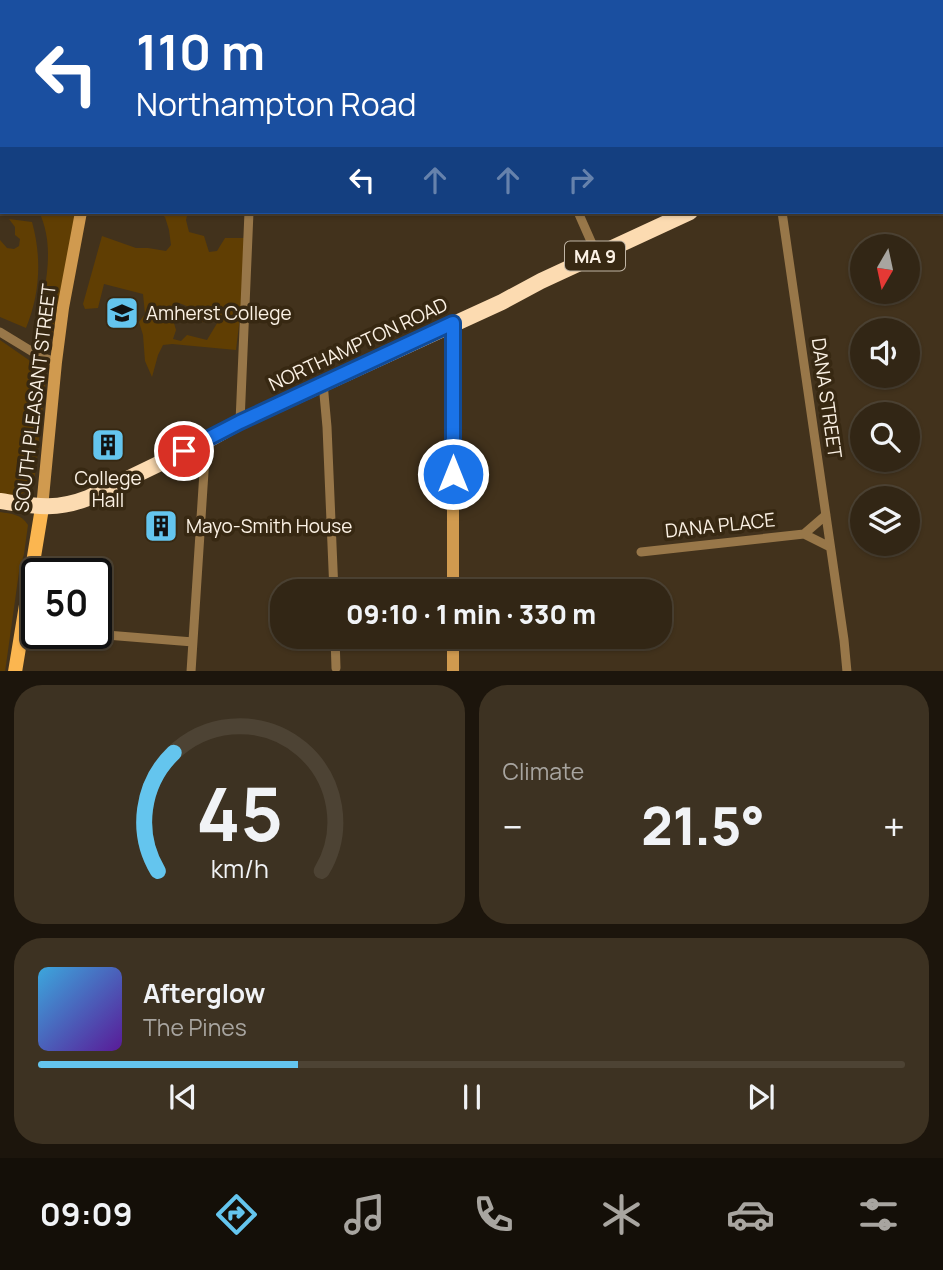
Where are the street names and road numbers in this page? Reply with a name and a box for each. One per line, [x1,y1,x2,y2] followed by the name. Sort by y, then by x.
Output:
[565,242,625,270] road number: MA 9
[8,282,62,514] street label: SOUTH PLEASANT STREET
[264,291,452,397] street label: NORTHAMPTON ROAD
[806,336,848,461] street label: DANA STREET
[664,506,776,544] street label: DANA PLACE

